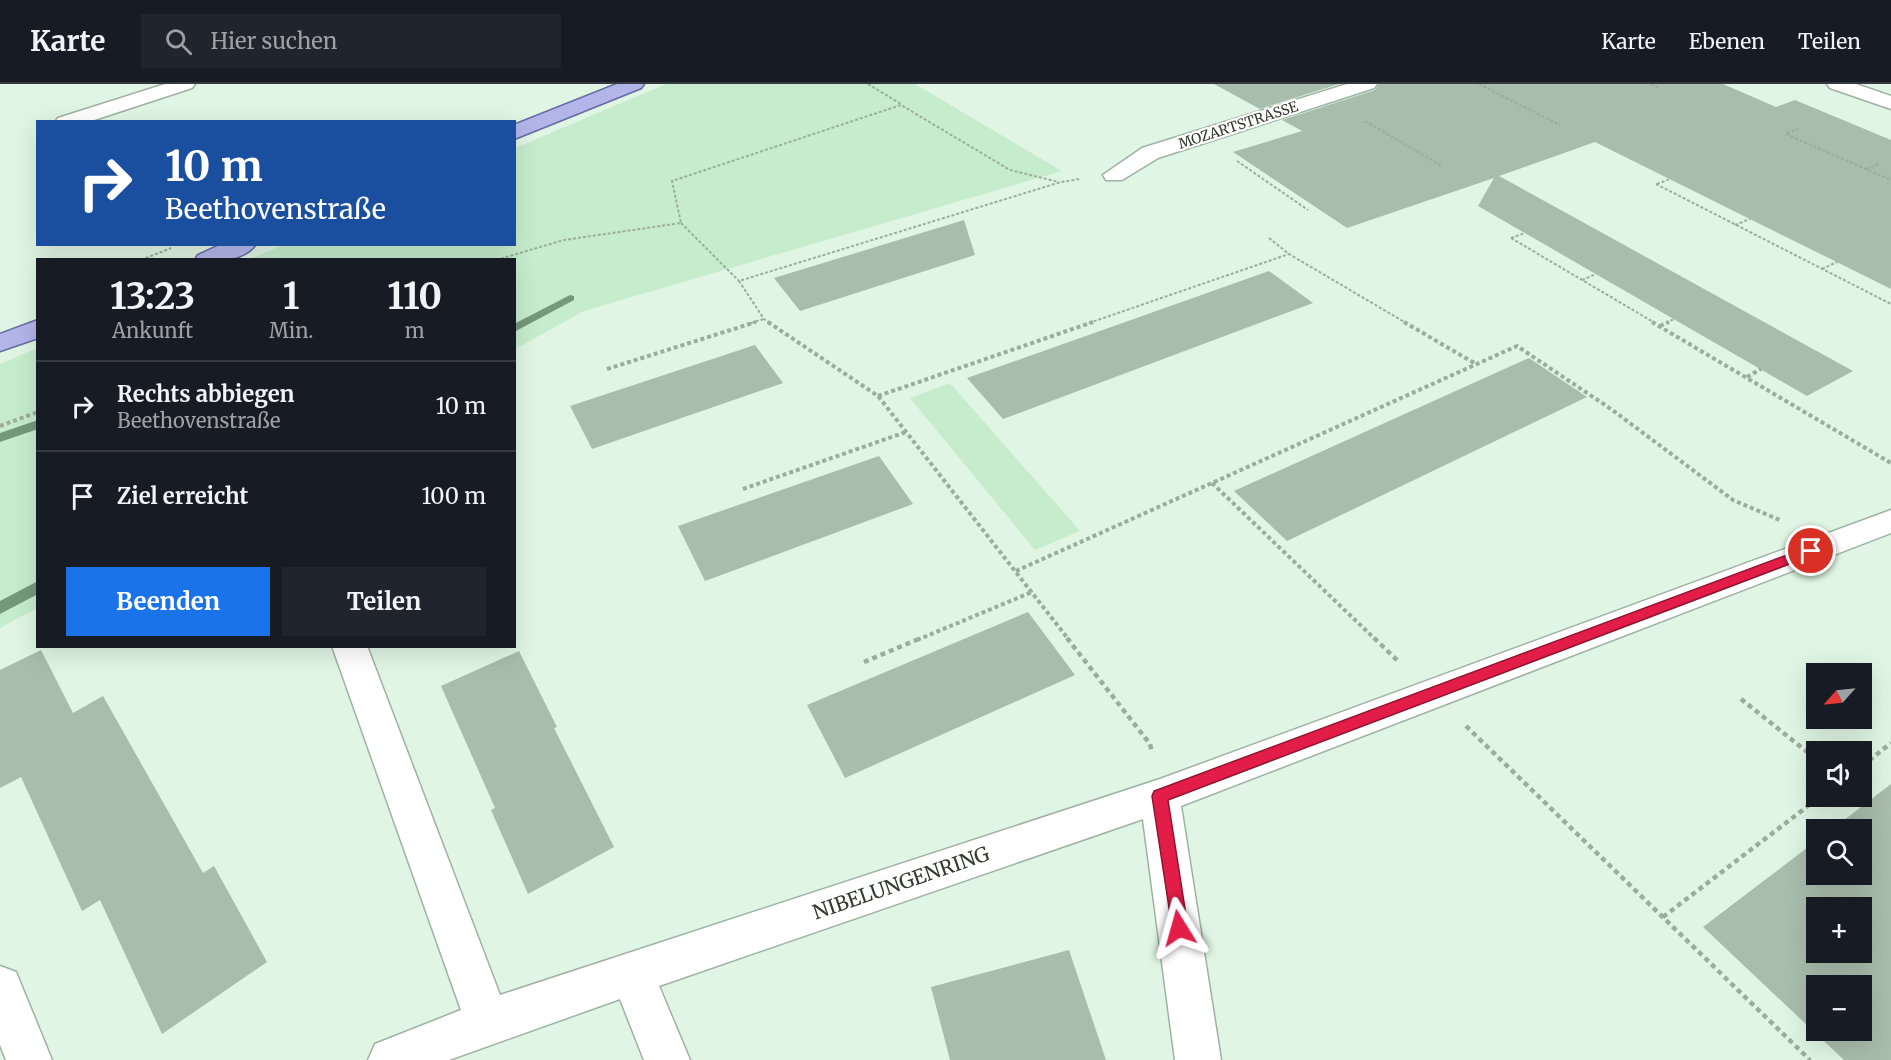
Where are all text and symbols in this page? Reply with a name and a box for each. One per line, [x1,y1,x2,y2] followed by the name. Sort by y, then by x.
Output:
[141,14,561,68] search box
[30,23,105,59] text: Karte
[162,25,195,58] icon: search
[210,27,337,55] text: Hier suchen
[1601,28,1656,55] text: Karte
[1689,28,1765,55] text: Ebenen
[1798,28,1861,55] text: Teilen
[1176,97,1300,153] street label: MOZARTSTRASSE
[165,140,263,192] text: 10 m
[66,144,144,222] icon: right
[165,192,386,226] text: Beethovenstraße
[110,274,195,319] text: 13:23
[283,274,300,319] text: 1
[387,274,442,319] text: 110
[112,318,193,343] text: Ankunft
[269,318,313,343] text: Min.
[405,318,425,343] text: m
[117,380,294,408] text: Rechts abbiegen
[66,390,99,423] icon: right
[436,392,486,420] text: 10 m
[117,408,281,433] text: Beethovenstraße
[66,480,99,513] icon: arrive
[117,482,248,510] text: Ziel erreicht
[421,482,486,510] text: 100 m
[1785,525,1836,576] pin
[1794,534,1827,567] icon: arrive
[66,567,270,636] button: Beenden
[282,567,486,636] button: Teilen
[1806,663,1872,729] north arrow
[1806,663,1872,1041] map controls
[1806,741,1872,807] button: sound
[1806,819,1872,885] button: search
[809,840,993,924] street label: NIBELUNGENRING
[1147,896,1211,960] position arrow
[1806,897,1872,963] button: +
[1806,975,1872,1041] button: −

